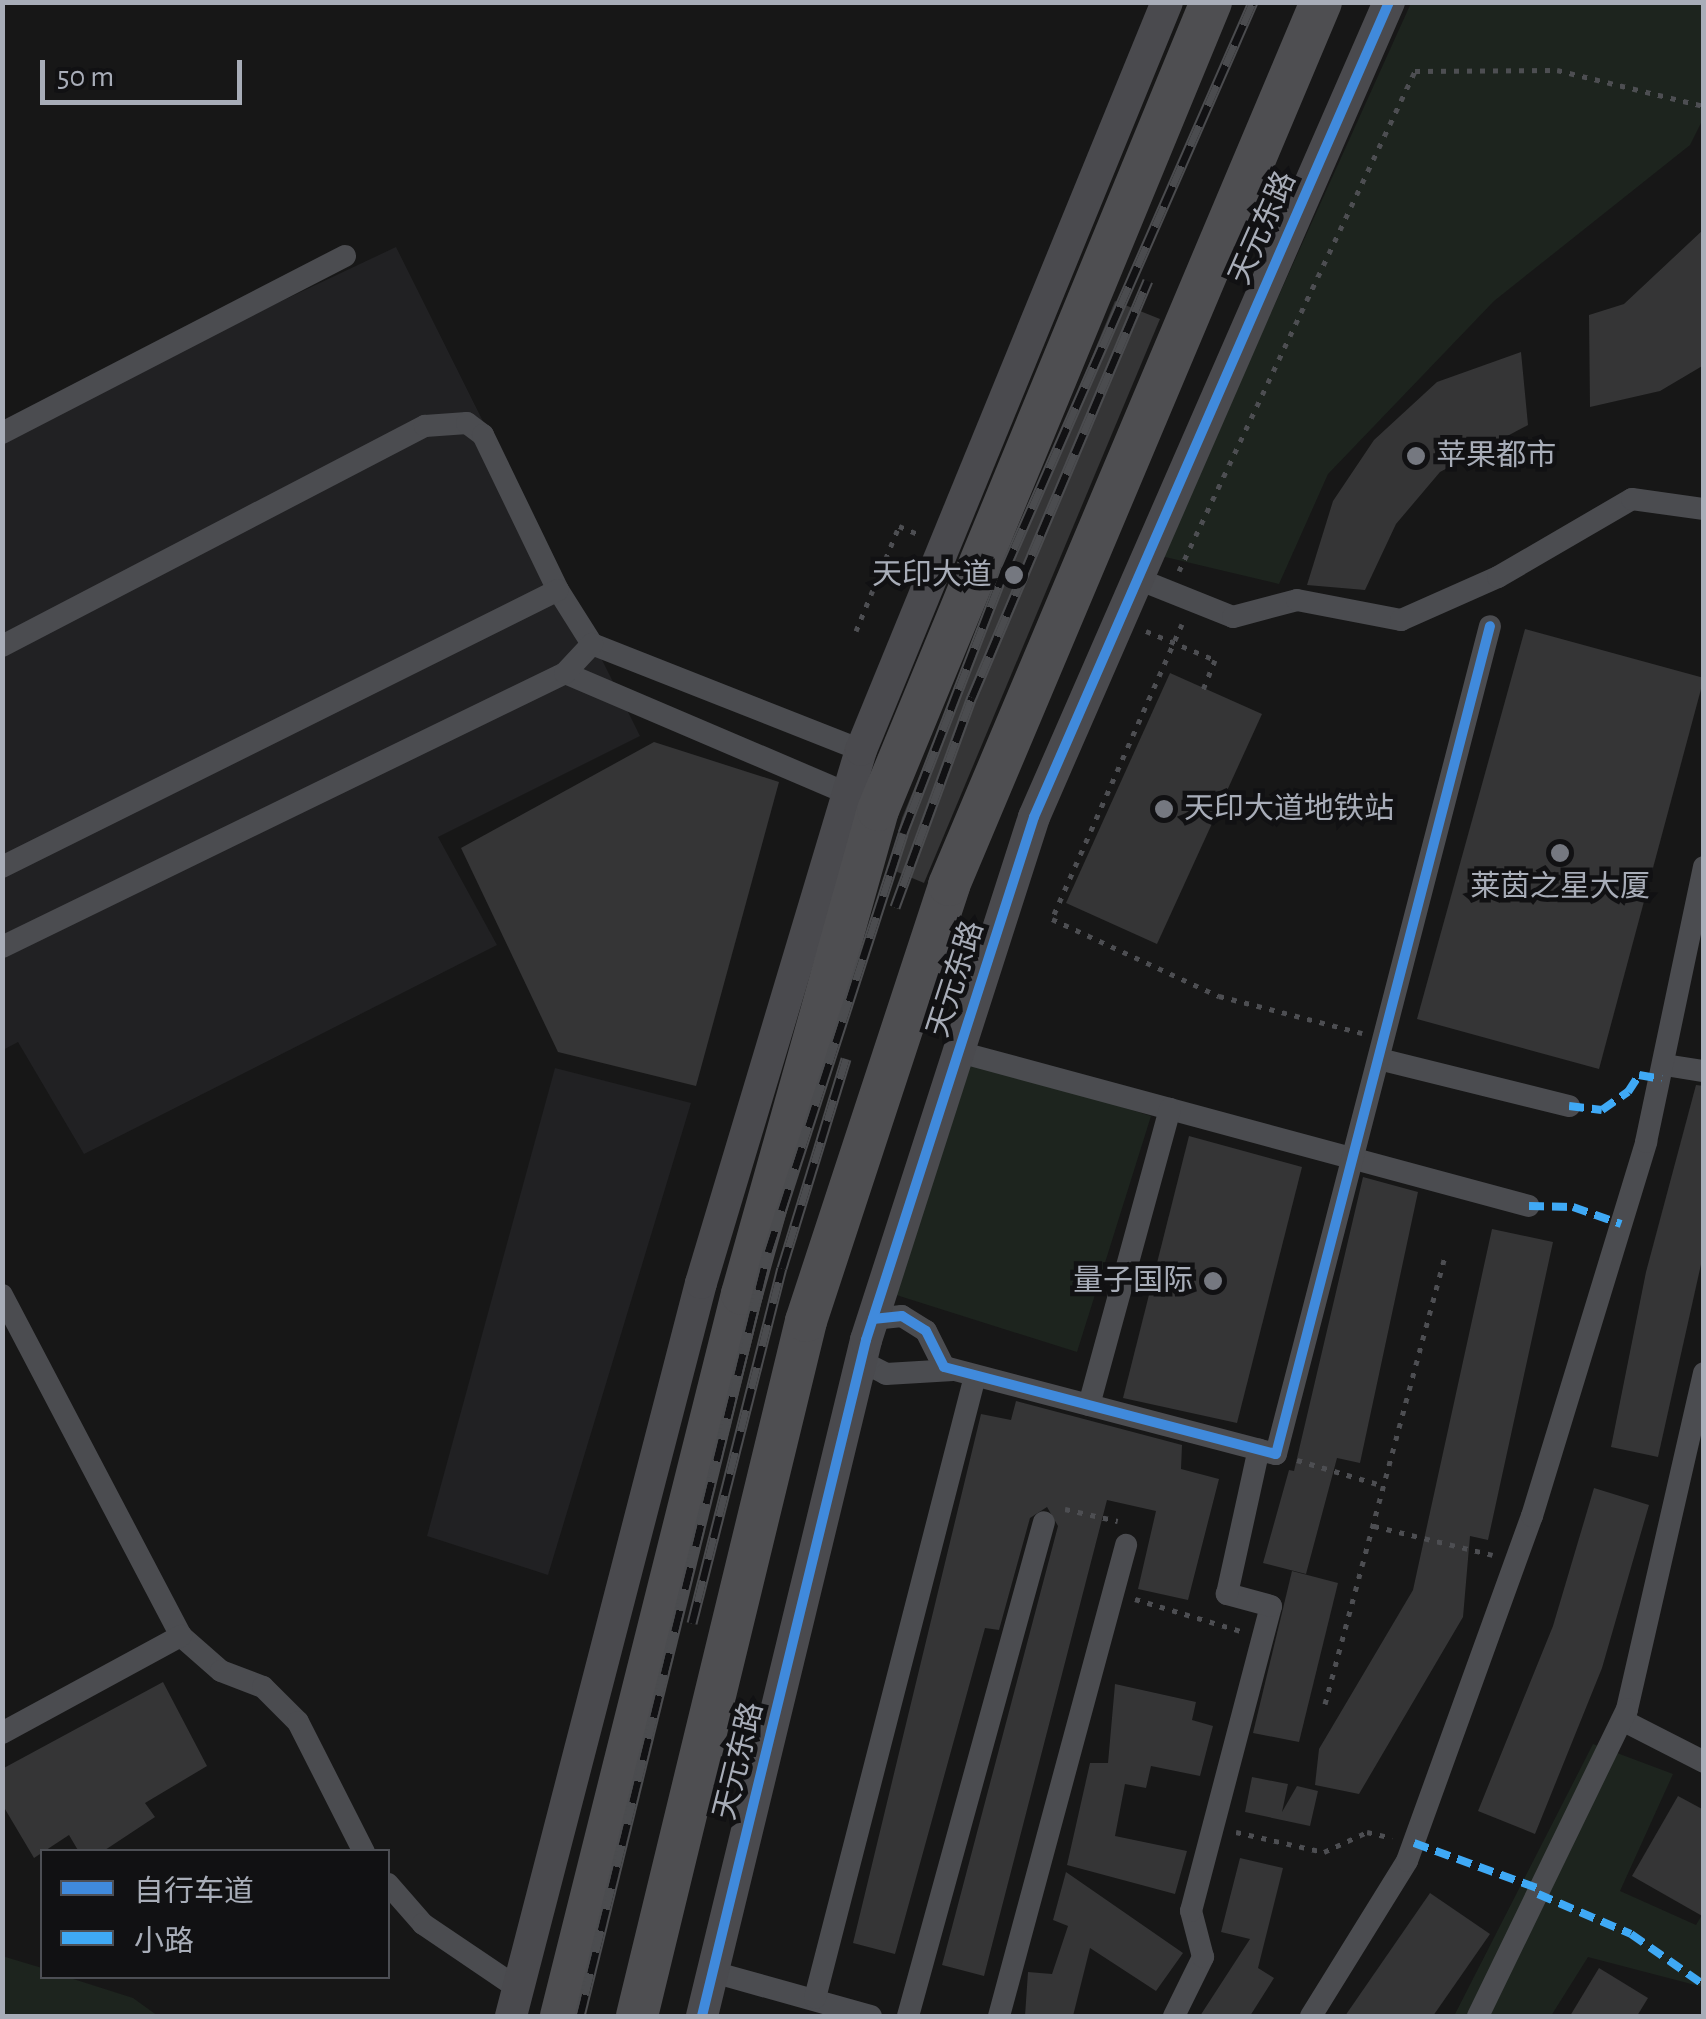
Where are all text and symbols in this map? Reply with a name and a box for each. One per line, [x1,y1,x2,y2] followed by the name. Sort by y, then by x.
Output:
[45,40,248,102] scale bar
[57,62,114,92] text: 50 m
[1222,166,1304,290] street label: 天元东路
[1436,438,1556,474] place label: 苹果都市
[1405,445,1427,467] marker: 苹果都市
[872,557,992,593] place label: 天印大道
[1001,562,1027,588] marker: 天印大道
[1184,791,1394,827] place label: 天印大道地铁站
[1153,798,1175,820] marker: 天印大道地铁站
[1549,842,1571,864] marker: 莱茵之星大厦
[1470,869,1650,905] place label: 莱茵之星大厦
[920,916,992,1042] street label: 天元东路
[1073,1263,1193,1299] place label: 量子国际
[1202,1270,1224,1292] marker: 量子国际
[707,1698,771,1824] street label: 天元东路
[40,1849,390,1979] legend
[134,1877,254,1907] text: 自行车道
[134,1927,194,1957] text: 小路

